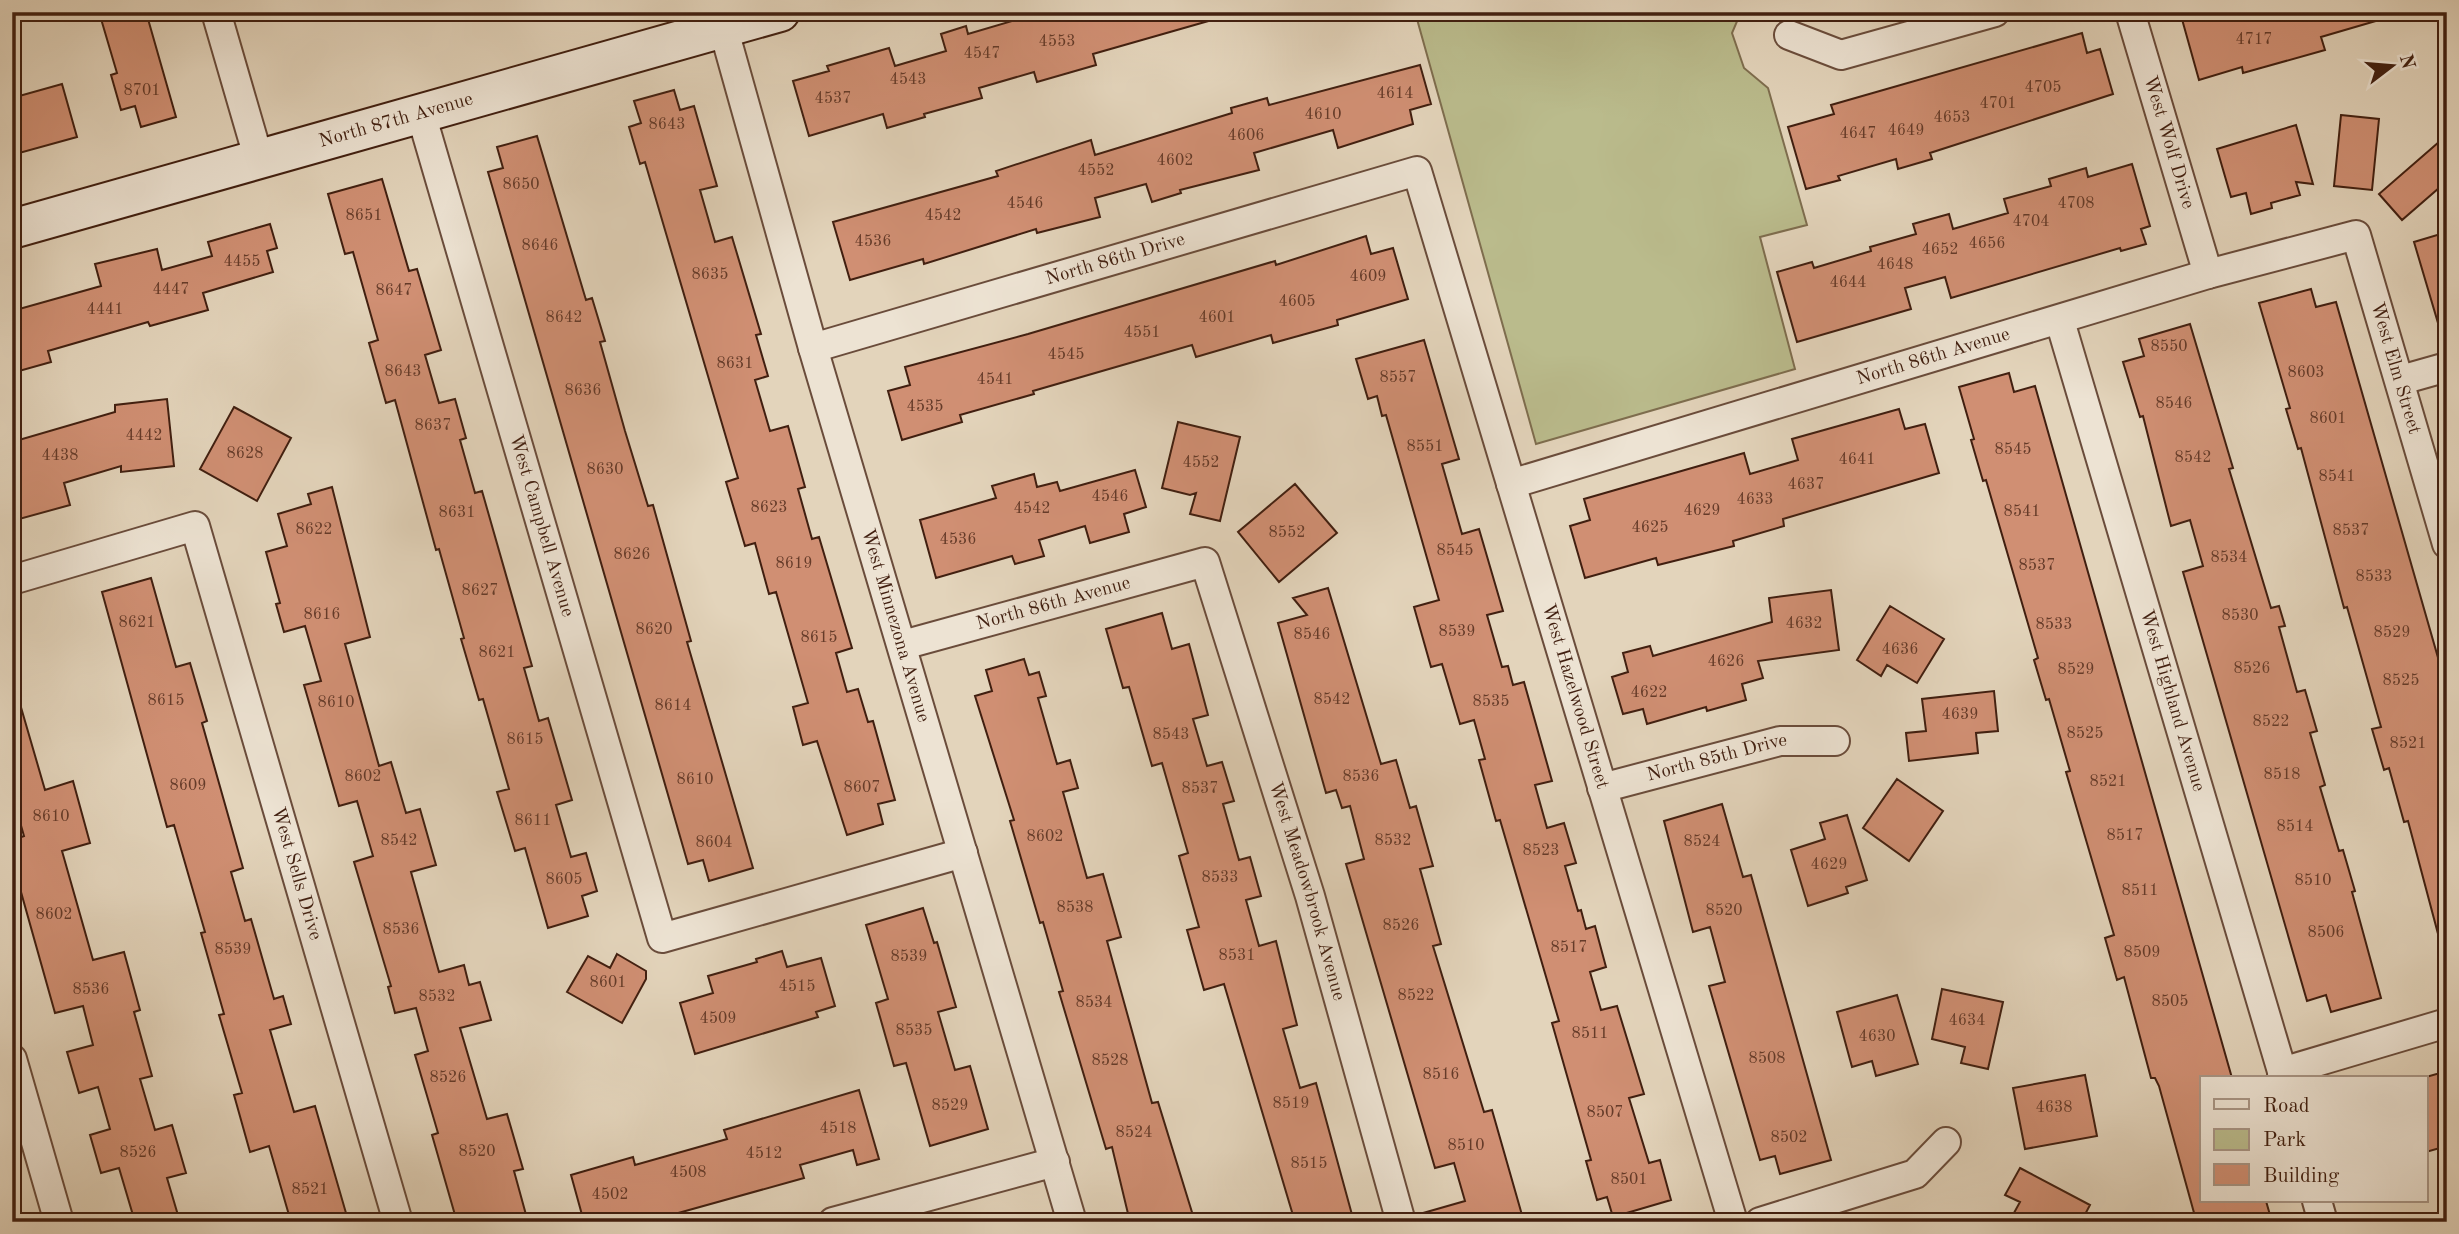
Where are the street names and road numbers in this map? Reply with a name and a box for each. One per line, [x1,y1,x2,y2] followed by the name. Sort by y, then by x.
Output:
[2140,74,2198,211] street label: West Wolf Drive
[317,90,475,151] street label: North 87th Avenue
[1043,230,1187,289] street label: North 86th Drive
[2367,300,2424,437] street label: West Elm Street
[1854,325,2012,389] street label: North 86th Avenue
[506,432,577,619] street label: West Campbell Avenue
[858,527,933,725] street label: West Minnezona Avenue
[974,573,1133,634] street label: North 86th Avenue
[1538,601,1612,791] street label: West Hazelwood Street
[2136,608,2208,794] street label: West Highland Avenue
[1645,732,1787,785] street label: North 85th Drive
[1265,780,1348,1003] street label: West Meadowbrook Avenue
[268,805,325,942] street label: West Sells Drive

